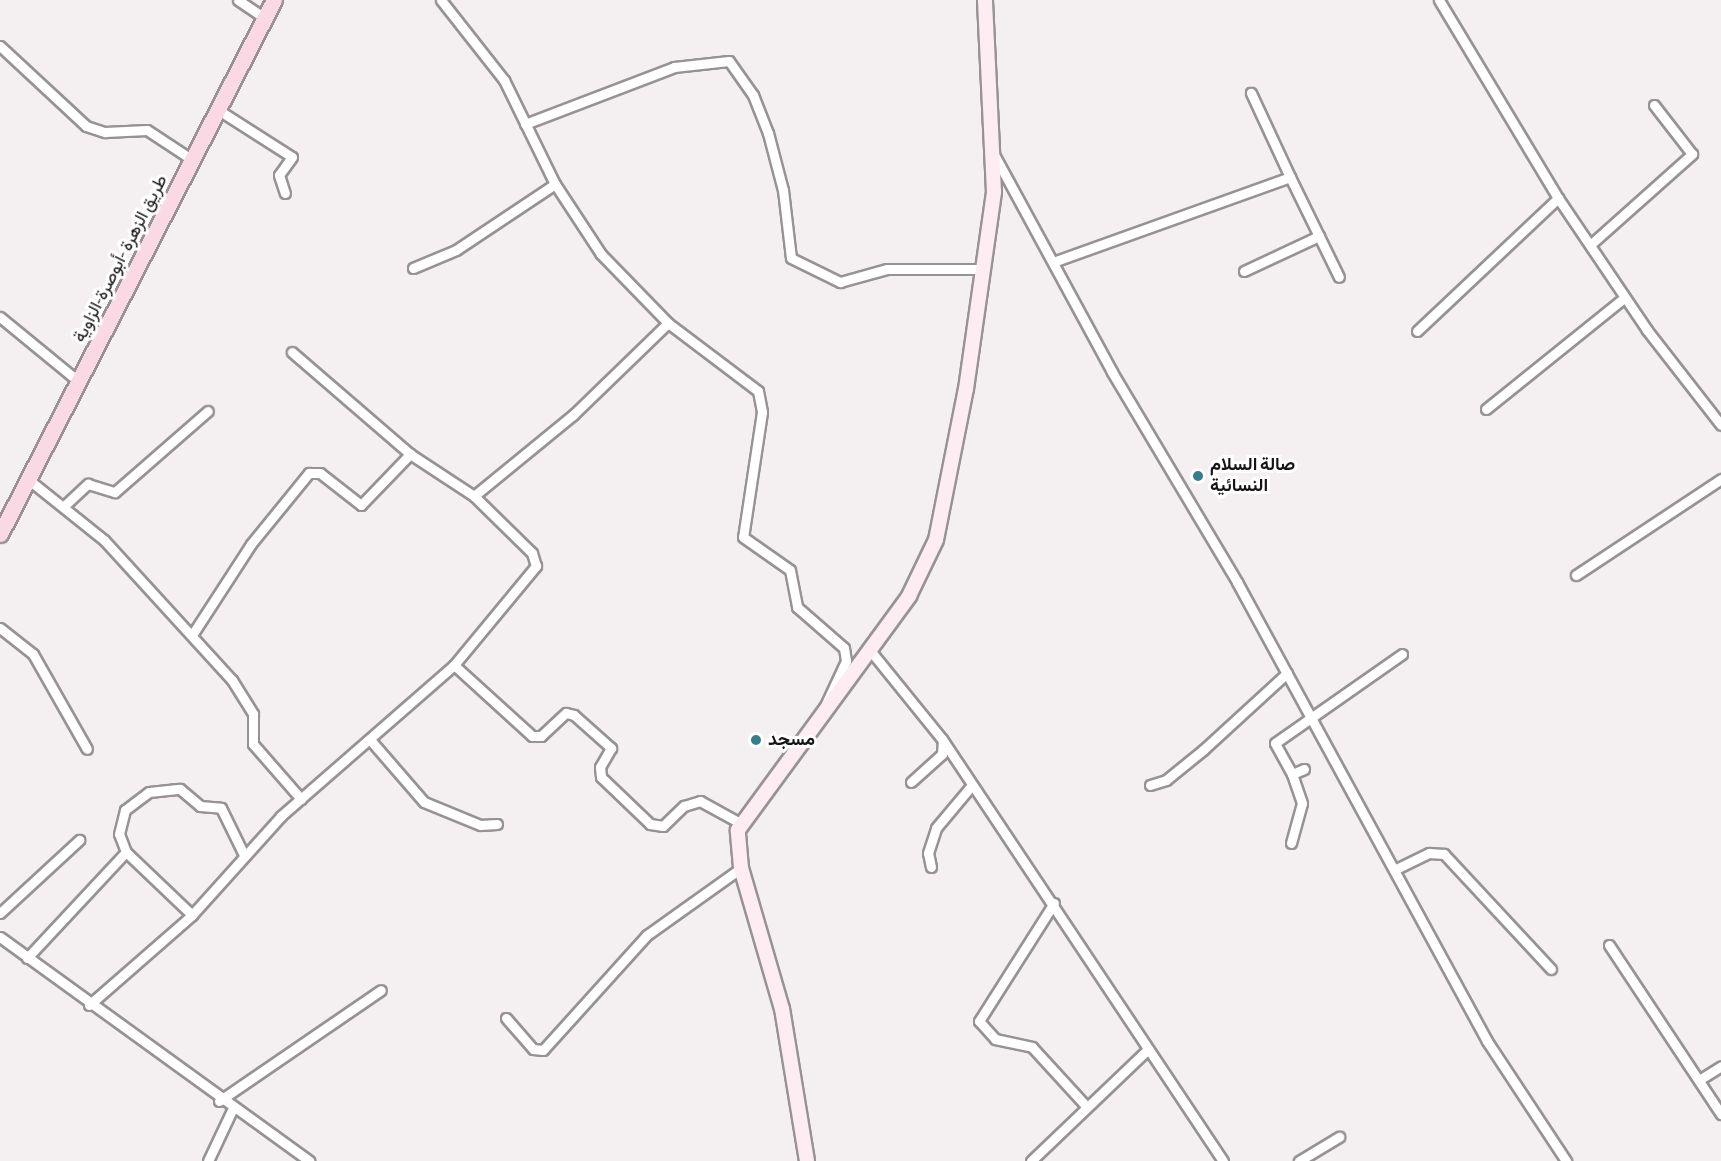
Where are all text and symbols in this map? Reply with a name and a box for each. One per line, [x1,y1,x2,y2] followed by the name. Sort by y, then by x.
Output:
[69,172,173,346] street label: طريق الزهرة -أبوصرة-الزاوية
[1210,455,1295,498] place label: صالة السلام النسائية
[1191,469,1205,483] marker: صالة السلام النسائية
[768,729,815,751] place label: مسجد
[749,733,763,747] marker: مسجد

